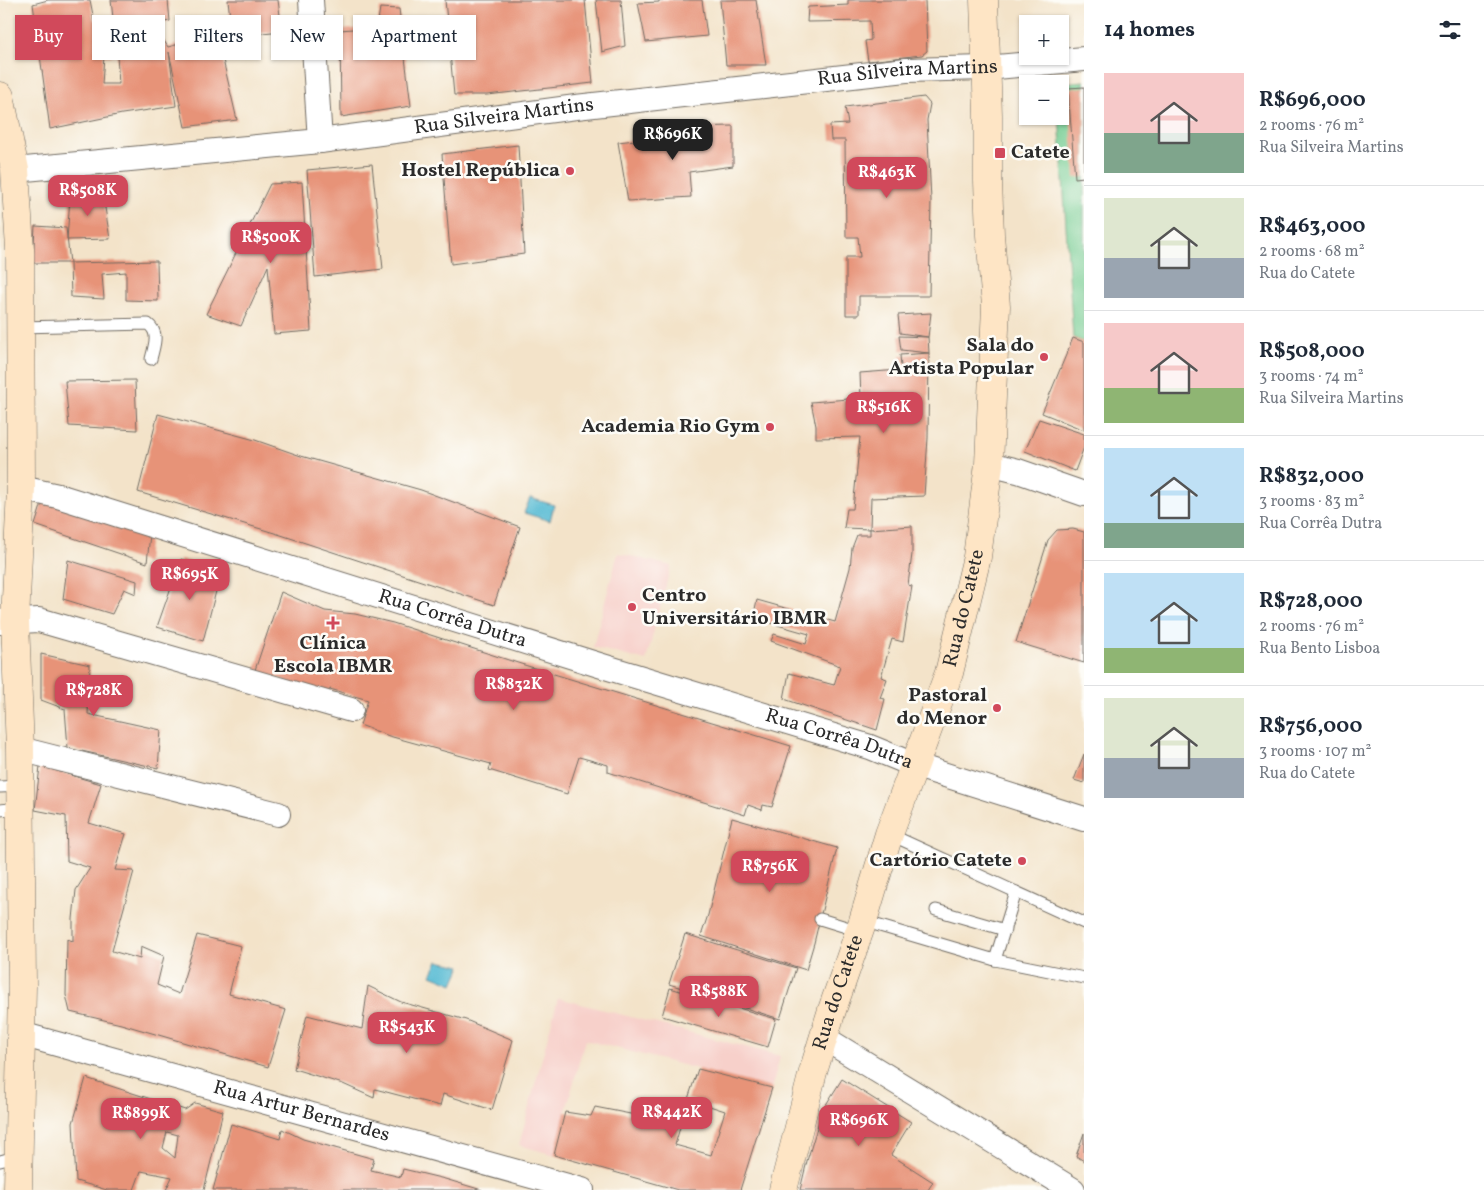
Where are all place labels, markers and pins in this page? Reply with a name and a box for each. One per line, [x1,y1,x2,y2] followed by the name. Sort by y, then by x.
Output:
[632,119,714,161] pin: R$696K
[1011,139,1070,167] place label: Catete
[993,146,1007,160] marker: Catete
[846,156,928,199] pin: R$463K
[401,157,560,185] place label: Hostel República
[564,165,576,177] marker: Hostel República
[47,174,129,217] pin: R$508K
[230,222,312,264] pin: R$500K
[889,332,1034,383] place label: Sala do Artista Popular
[1038,351,1050,363] marker: Sala do Artista Popular
[843,392,925,434] pin: R$516K
[581,413,760,441] place label: Academia Rio Gym
[764,421,776,433] marker: Academia Rio Gym
[149,558,231,601] pin: R$695K
[642,582,827,633] place label: Centro Universitário IBMR
[626,601,638,613] marker: Centro Universitário IBMR
[326,616,340,630] marker: Clínica Escola IBMR
[274,630,392,681] place label: Clínica Escola IBMR
[473,668,555,711] pin: R$832K
[53,674,135,717] pin: R$728K
[896,682,987,733] place label: Pastoral do Menor
[991,702,1003,714] marker: Pastoral do Menor
[869,847,1012,875] place label: Cartório Catete
[729,850,811,893] pin: R$756K
[1016,855,1028,867] marker: Cartório Catete
[678,976,760,1018] pin: R$588K
[366,1012,448,1054] pin: R$543K
[631,1096,713,1139] pin: R$442K
[100,1098,182,1140] pin: R$899K
[818,1104,900,1147] pin: R$696K

